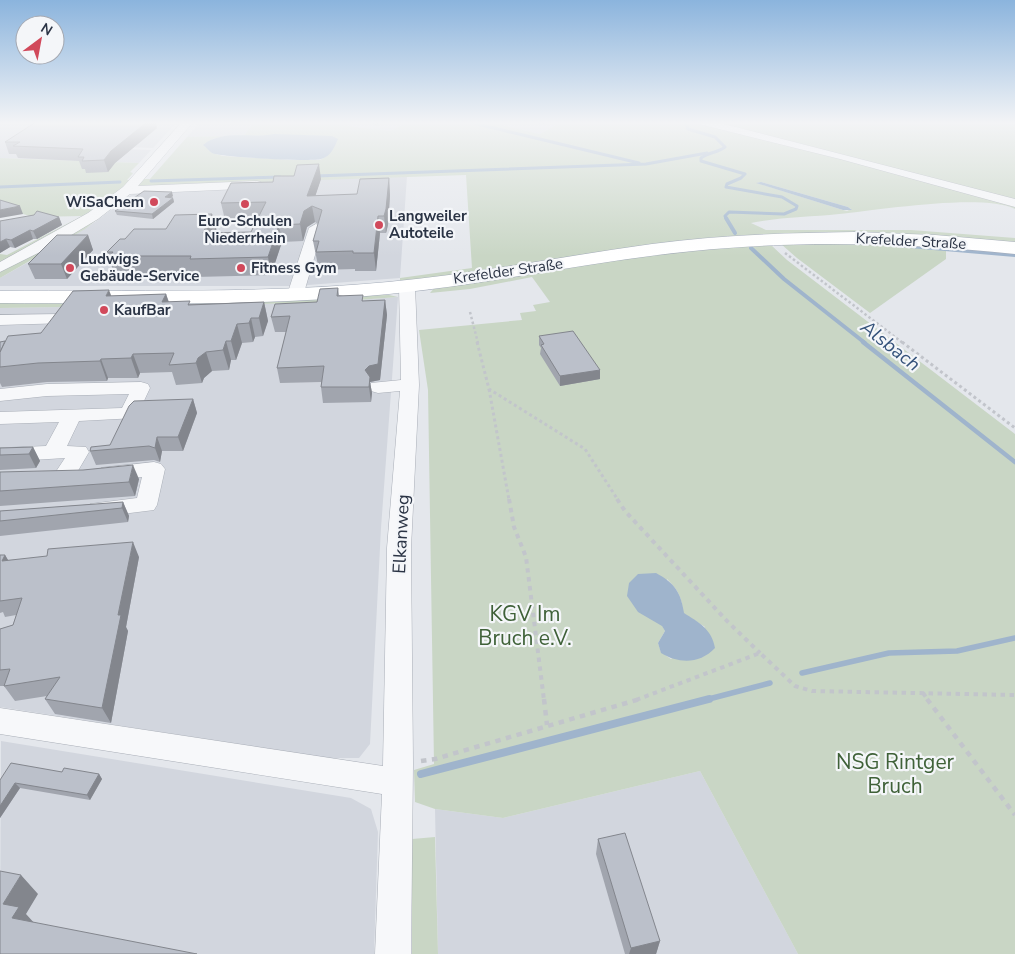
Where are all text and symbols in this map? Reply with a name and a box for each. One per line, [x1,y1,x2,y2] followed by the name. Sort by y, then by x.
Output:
[15,15,65,65] north arrow
[37,19,56,40] text: N
[66,192,144,212] place label: WiSaChem
[148,196,160,208] marker: WiSaChem
[239,198,251,210] marker: Euro-Schulen Niederrhein
[389,206,467,243] place label: Langweiler Autoteile
[198,211,292,248] place label: Euro-Schulen Niederrhein
[373,219,385,231] marker: Langweiler Autoteile
[855,228,967,254] street label: Krefelder Straße
[80,249,199,286] place label: Ludwigs Gebäude-Service
[452,253,564,289] street label: Krefelder Straße
[251,258,337,278] place label: Fitness Gym
[64,262,76,274] marker: Ludwigs Gebäude-Service
[235,262,247,274] marker: Fitness Gym
[114,300,171,320] place label: KaufBar
[98,304,110,316] marker: KaufBar
[854,314,926,377] water label: Alsbach
[387,494,415,574] street label: Elkanweg
[478,600,572,652] park label: KGV Im Bruch e.V.
[836,748,955,800] park label: NSG Rintger Bruch

